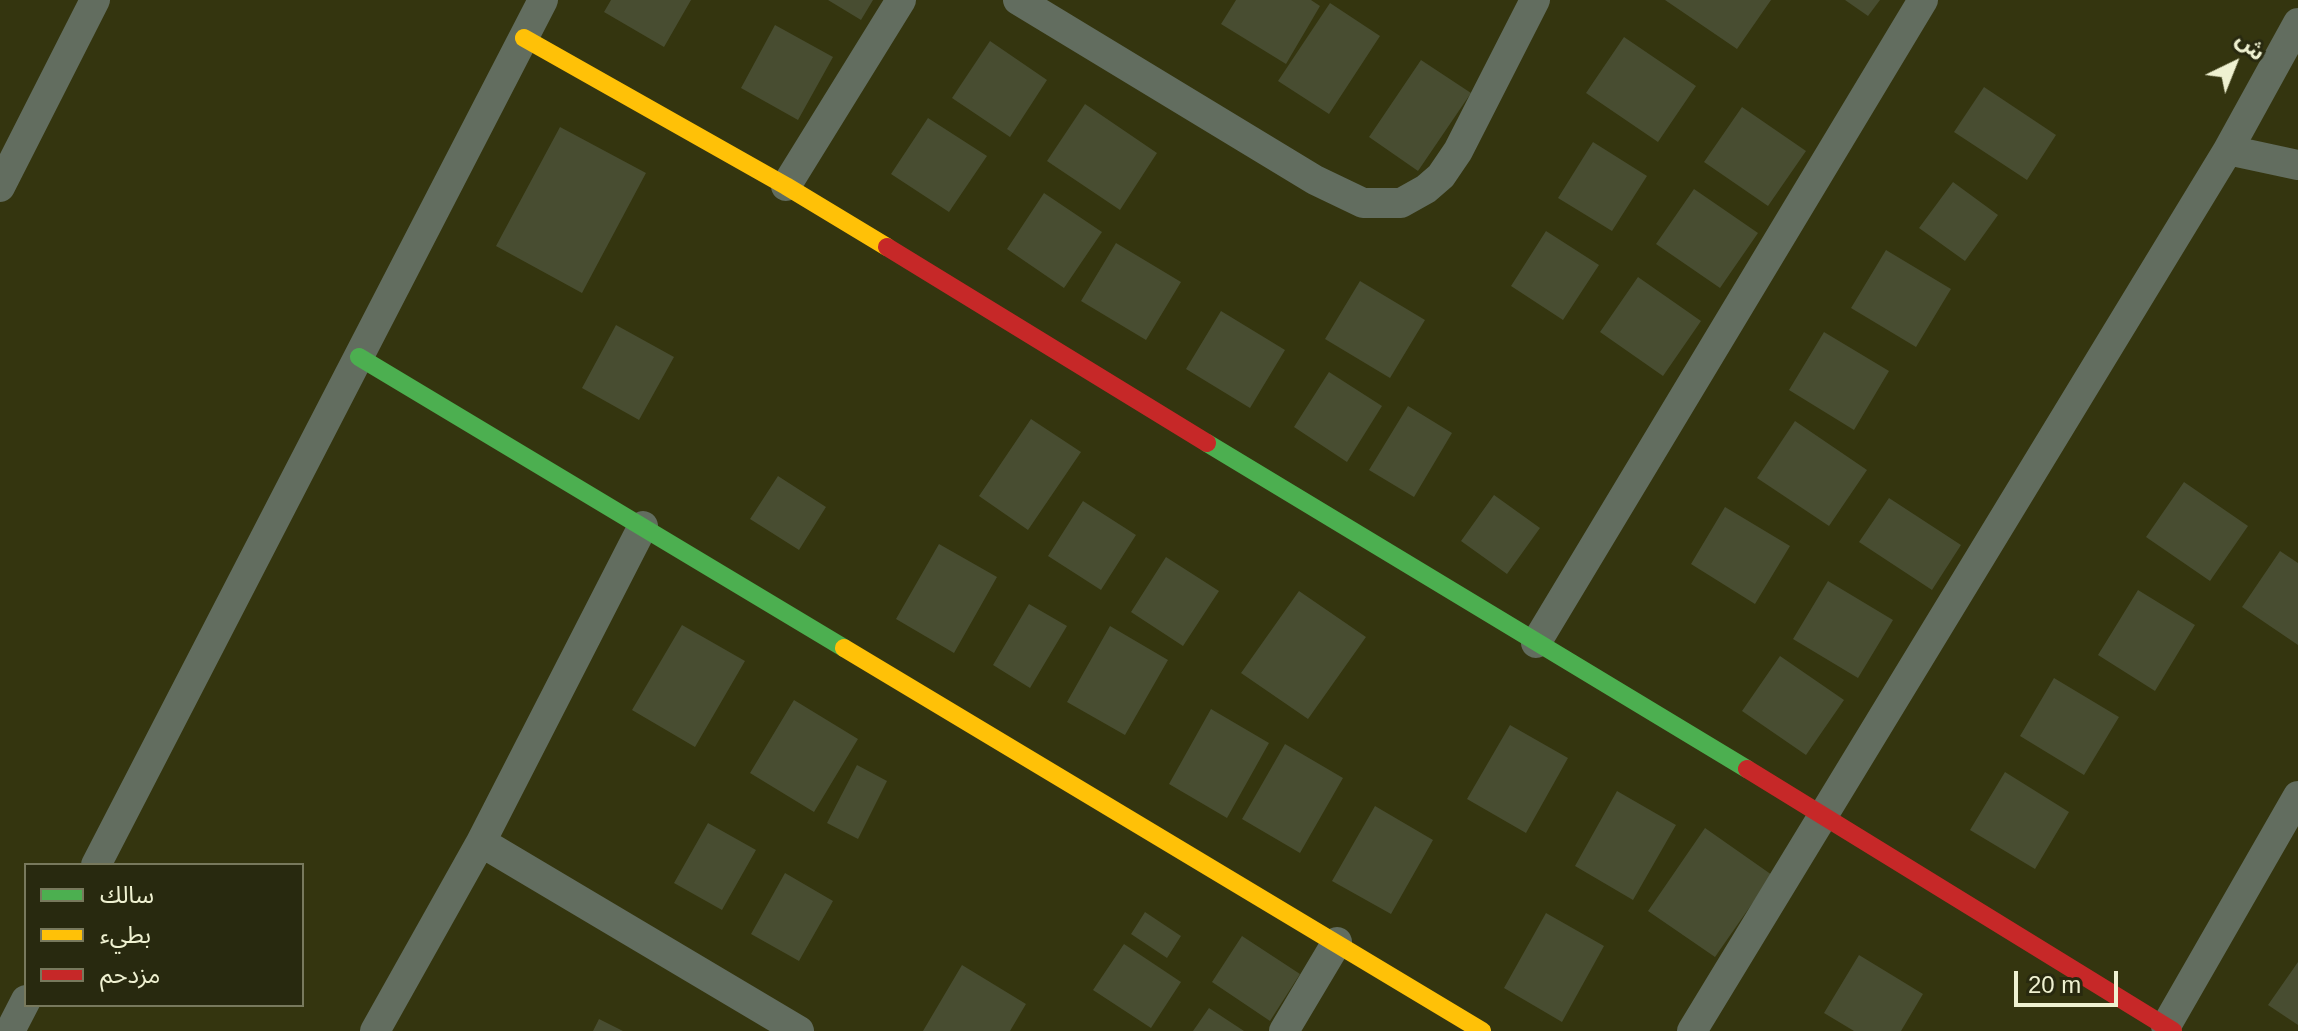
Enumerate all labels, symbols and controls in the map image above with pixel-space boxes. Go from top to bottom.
north arrow [2194,24,2274,104]
text: ش [2231,27,2270,65]
legend [24,863,304,1007]
text: سالك [100,881,154,908]
text: بطيء [100,921,151,948]
scale bar [2018,955,2122,1005]
text: مزدحم [100,961,160,988]
text: 20 m [2028,971,2081,998]

